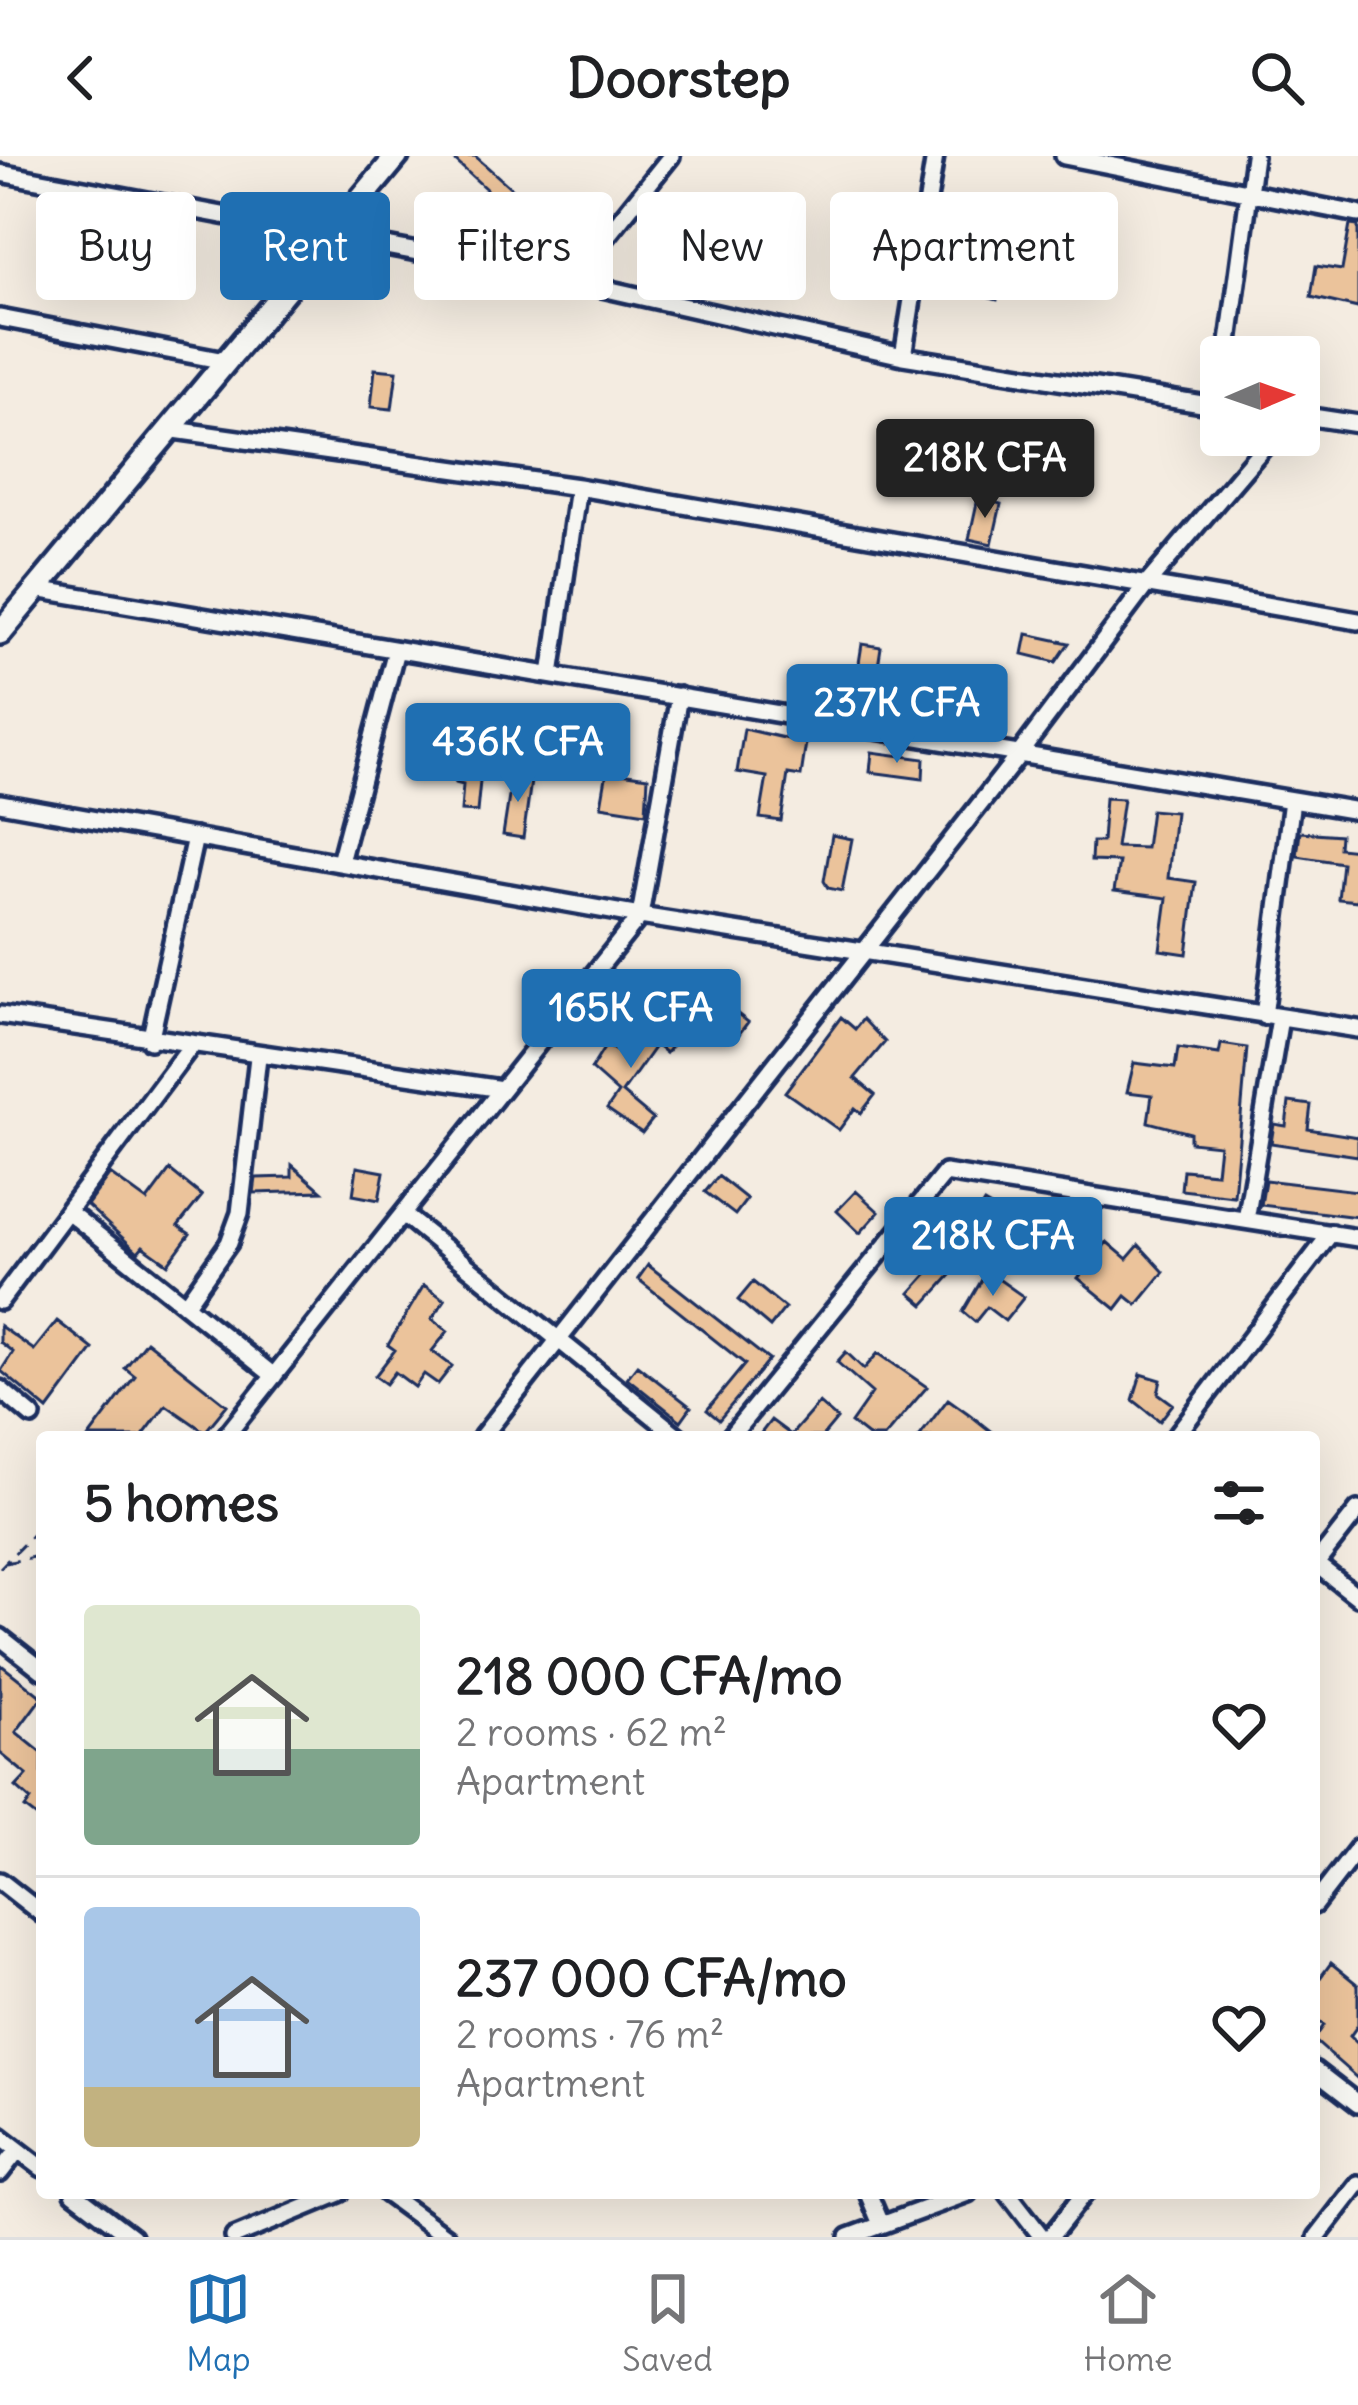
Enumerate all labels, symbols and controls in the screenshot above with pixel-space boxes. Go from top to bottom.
text: Doorstep [567,44,791,112]
icon: back [48,45,114,111]
icon: search [1244,45,1310,111]
chip: Buy [36,192,196,300]
chip: Rent [220,192,390,300]
chip: Filters [414,192,613,300]
chip: New [637,192,806,300]
chip: Apartment [830,192,1118,300]
north arrow [1200,336,1320,456]
map controls [1200,336,1320,456]
pin: 218K CFA [861,419,1109,521]
text: 218K CFA [903,433,1067,482]
pin: 237K CFA [773,664,1021,766]
text: 237K CFA [814,678,980,727]
pin: 436K CFA [394,703,642,805]
text: 436K CFA [432,717,604,766]
pin: 165K CFA [507,969,755,1071]
text: 165K CFA [549,983,713,1032]
pin: 218K CFA [869,1197,1117,1299]
text: 218K CFA [911,1211,1075,1260]
icon: filters [1206,1470,1272,1536]
text: 5 homes [84,1471,279,1535]
text: 218 000 CFA/mo [456,1644,842,1708]
icon: home [180,1653,324,1797]
icon: heart [1206,1692,1272,1758]
text: 2 rooms · 62 m² [456,1708,727,1757]
text: Apartment [456,1757,645,1806]
text: 237 000 CFA/mo [456,1946,847,2010]
icon: home [180,1955,324,2099]
icon: heart [1206,1994,1272,2060]
text: 2 rooms · 76 m² [456,2010,724,2059]
text: Apartment [456,2059,645,2108]
tab: Map [185,2266,251,2380]
tab: Saved [622,2266,713,2380]
tab: Home [1084,2266,1173,2380]

